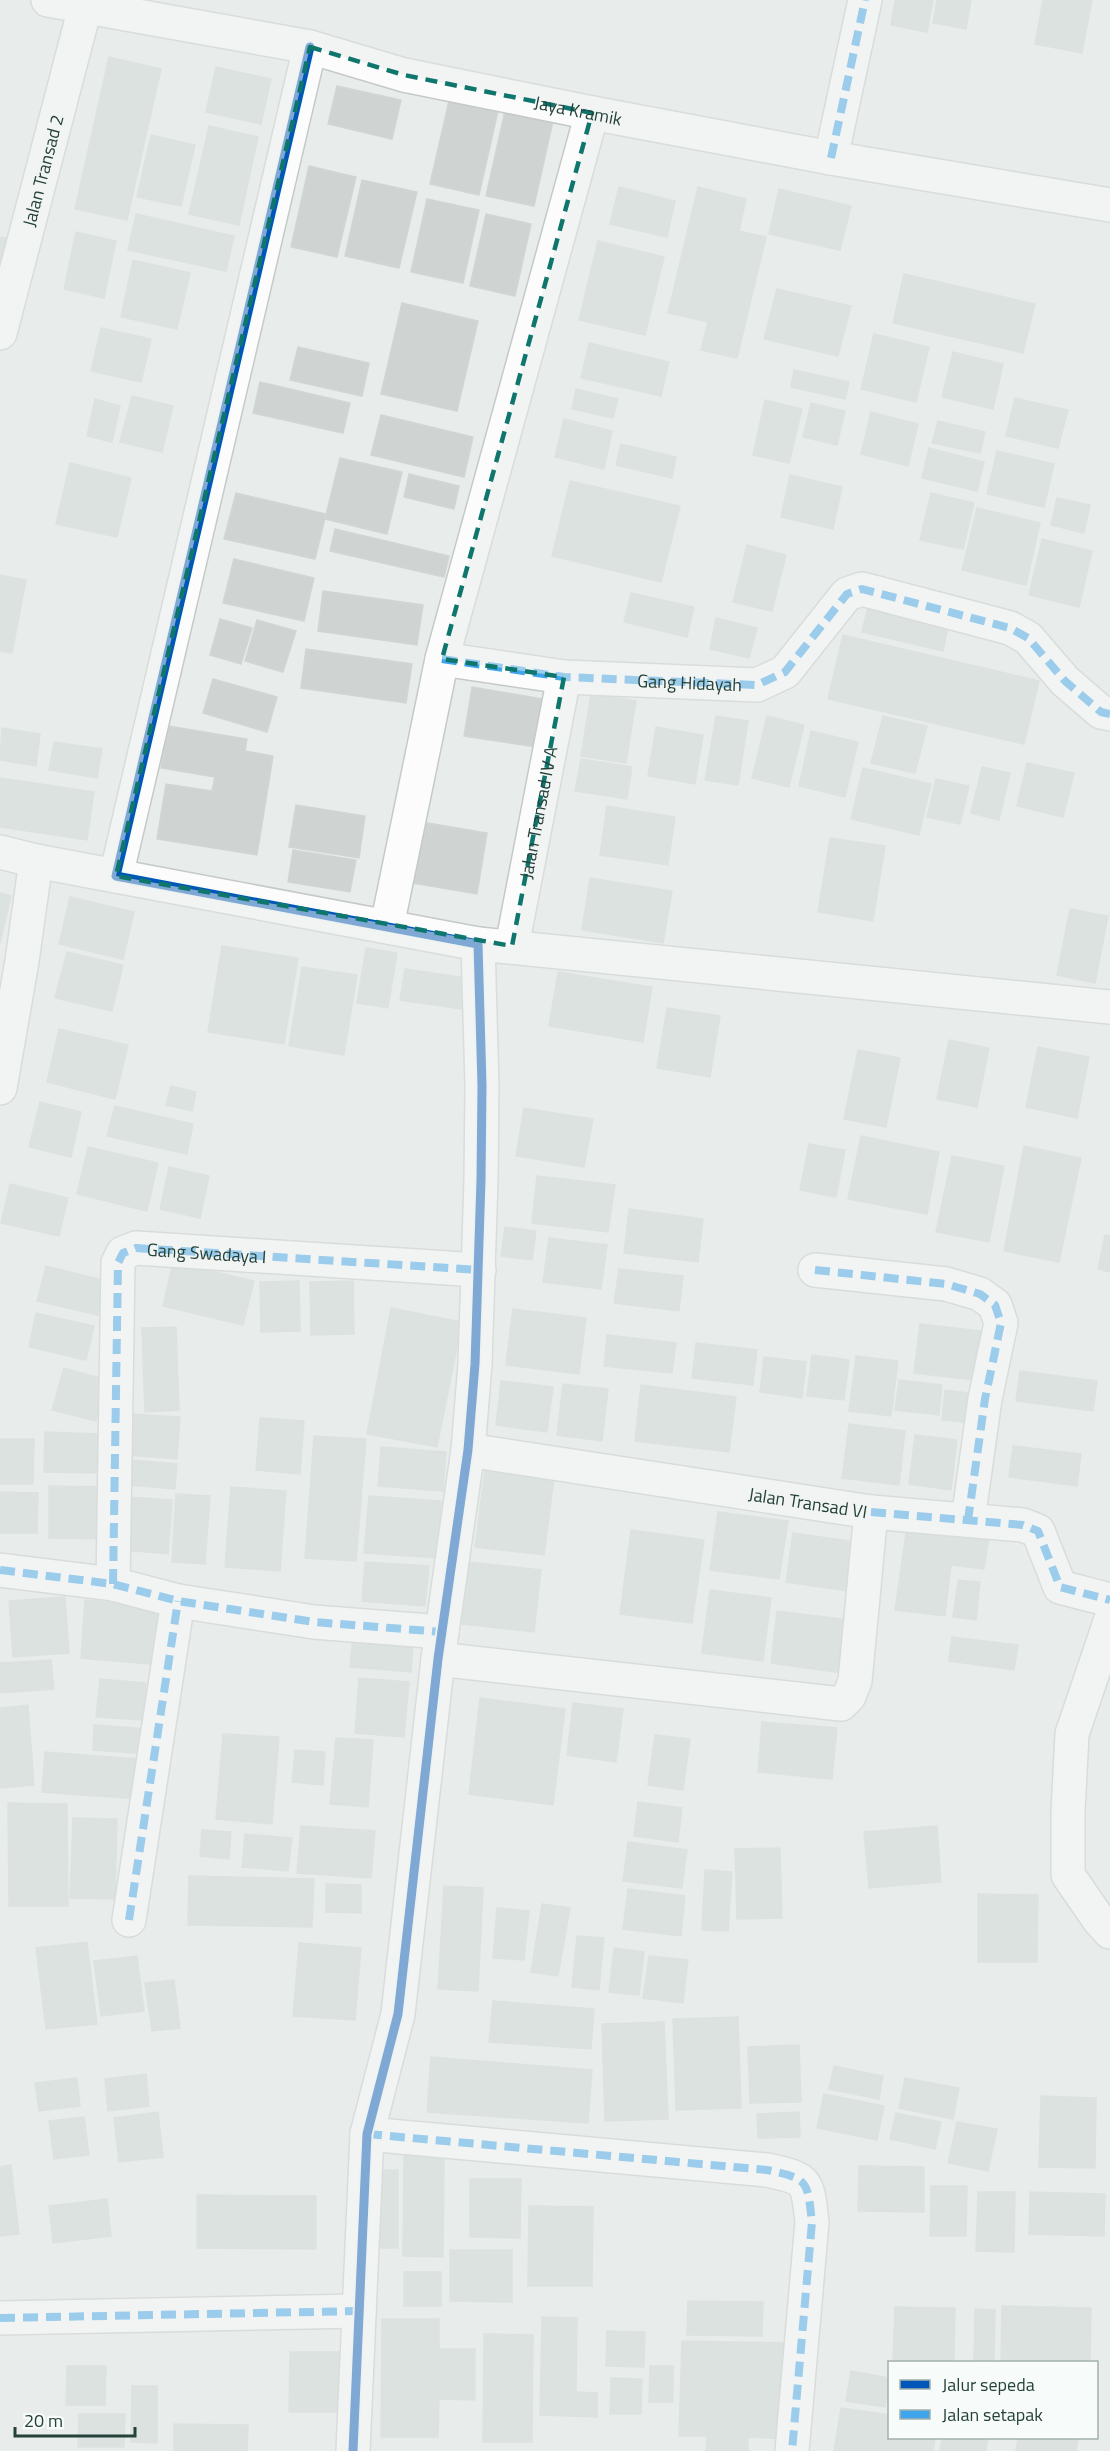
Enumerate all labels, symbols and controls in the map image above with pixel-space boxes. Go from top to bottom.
street label: Jaya Kramik [532,88,625,132]
street label: Jalan Transad 2 [15,111,70,229]
street label: Gang Hidayah [637,667,743,698]
street label: Jalan Transad IV A [512,744,564,881]
street label: Gang Swadaya I [146,1235,267,1270]
street label: Jalan Transad VI [747,1480,869,1525]
legend [888,2361,1098,2439]
text: Jalur sepeda [942,2371,1035,2398]
scale bar [15,2400,135,2438]
text: Jalan setapak [942,2401,1043,2428]
text: 20 m [24,2407,63,2434]

